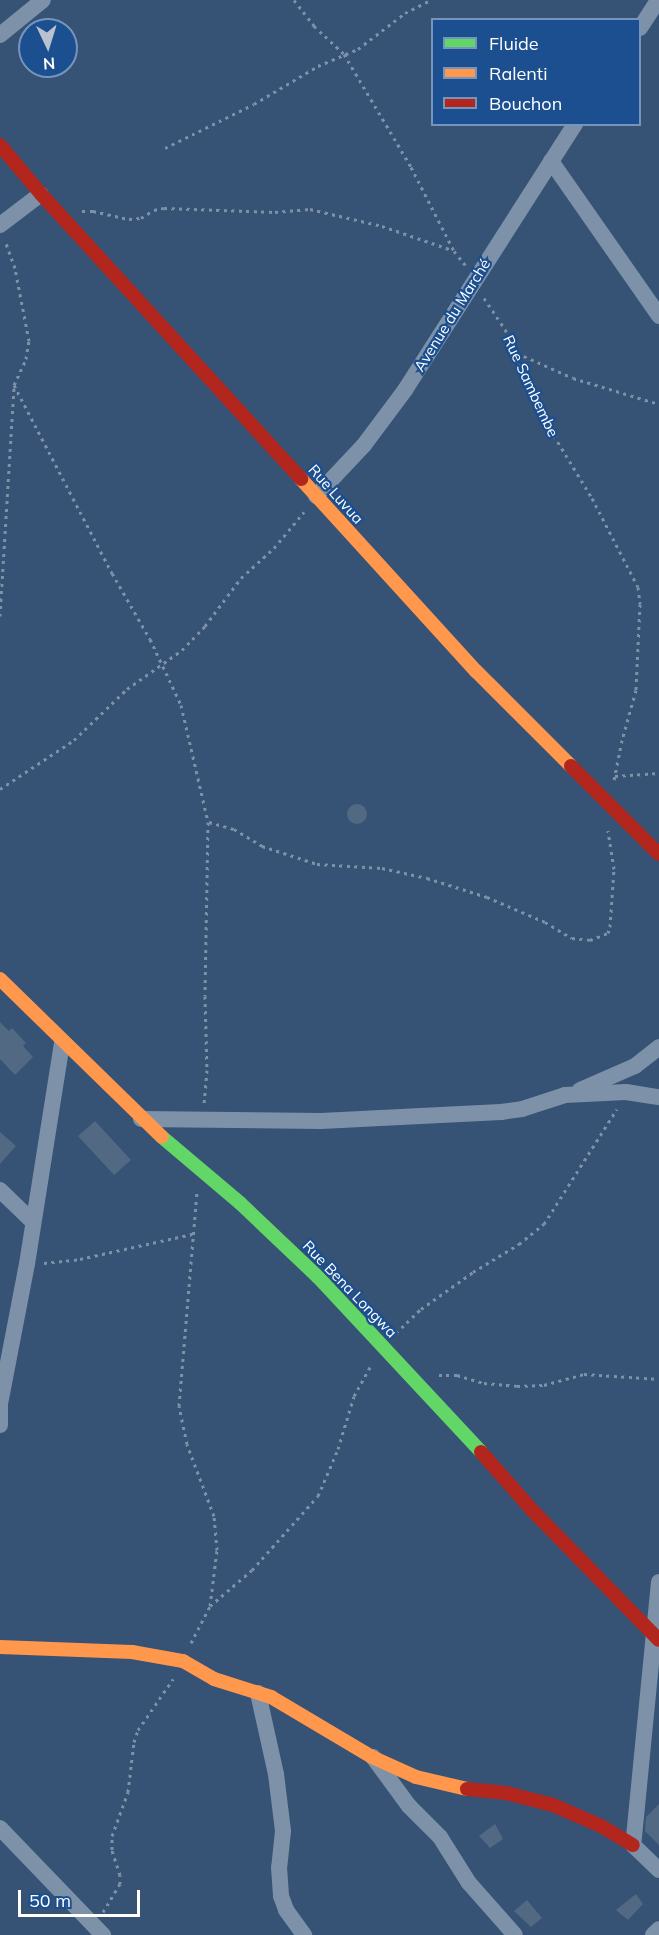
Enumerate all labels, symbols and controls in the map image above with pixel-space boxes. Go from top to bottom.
north arrow [18,18,78,78]
legend [431,18,641,126]
text: Fluide [489,32,539,55]
text: N [42,54,56,74]
text: Ralenti [489,62,547,85]
text: Bouchon [489,92,562,115]
street label: Avenue du Marché [410,255,494,375]
street label: Rue Sambembe [500,332,562,440]
street label: Rue Luvua [305,461,367,527]
street label: Rue Bena Longwa [299,1237,401,1341]
scale bar [21,1878,142,1916]
text: 50 m [29,1889,71,1912]

